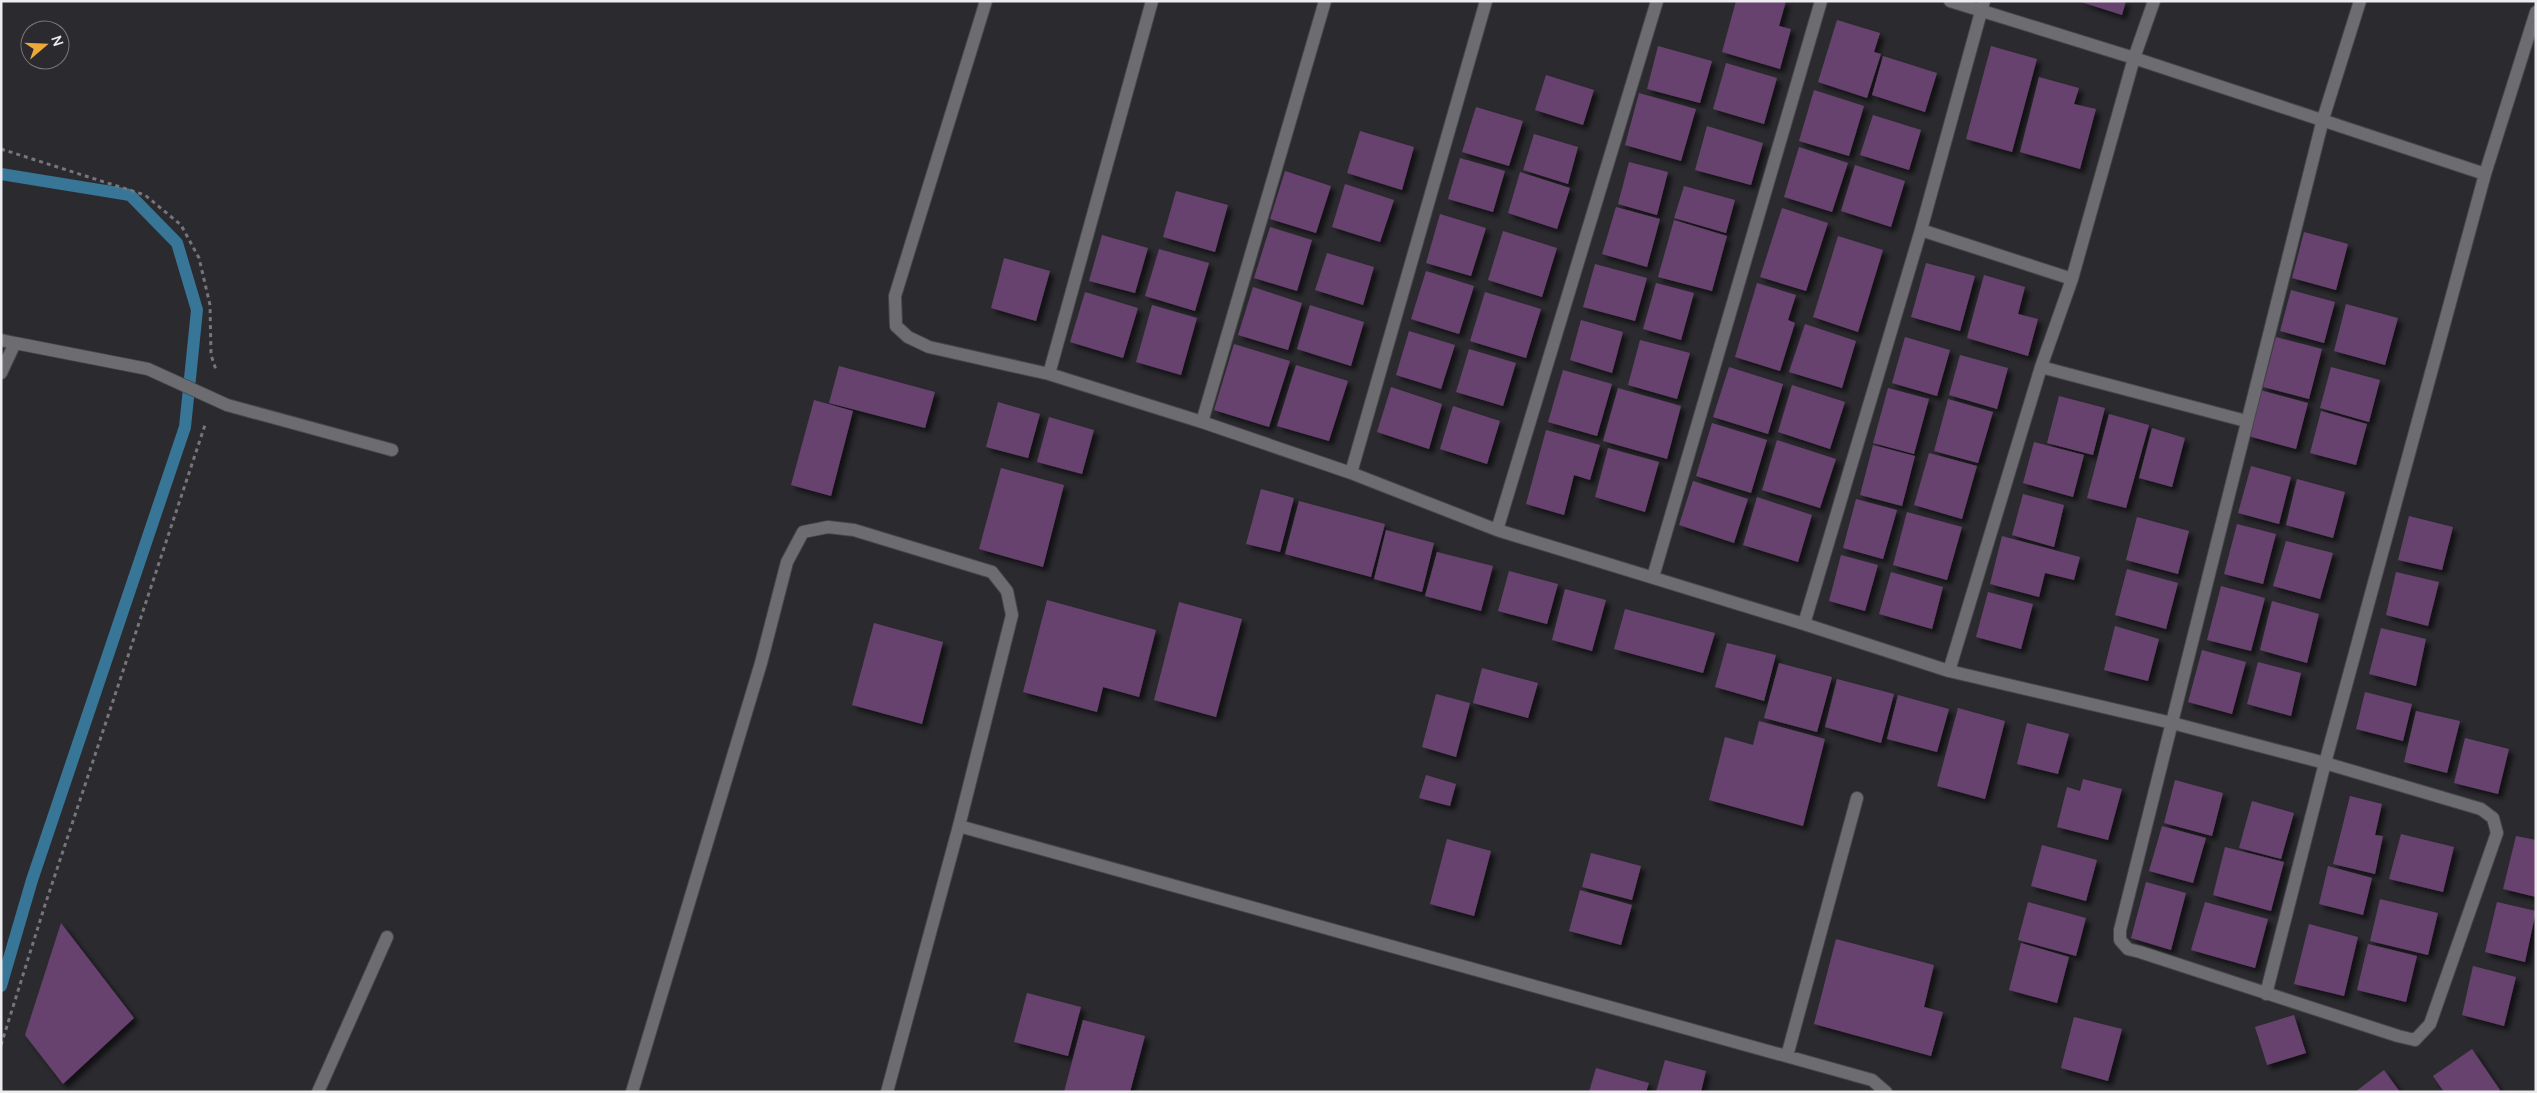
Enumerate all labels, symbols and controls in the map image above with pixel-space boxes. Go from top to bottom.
north arrow [20,20,70,70]
text: N [47,33,68,48]

